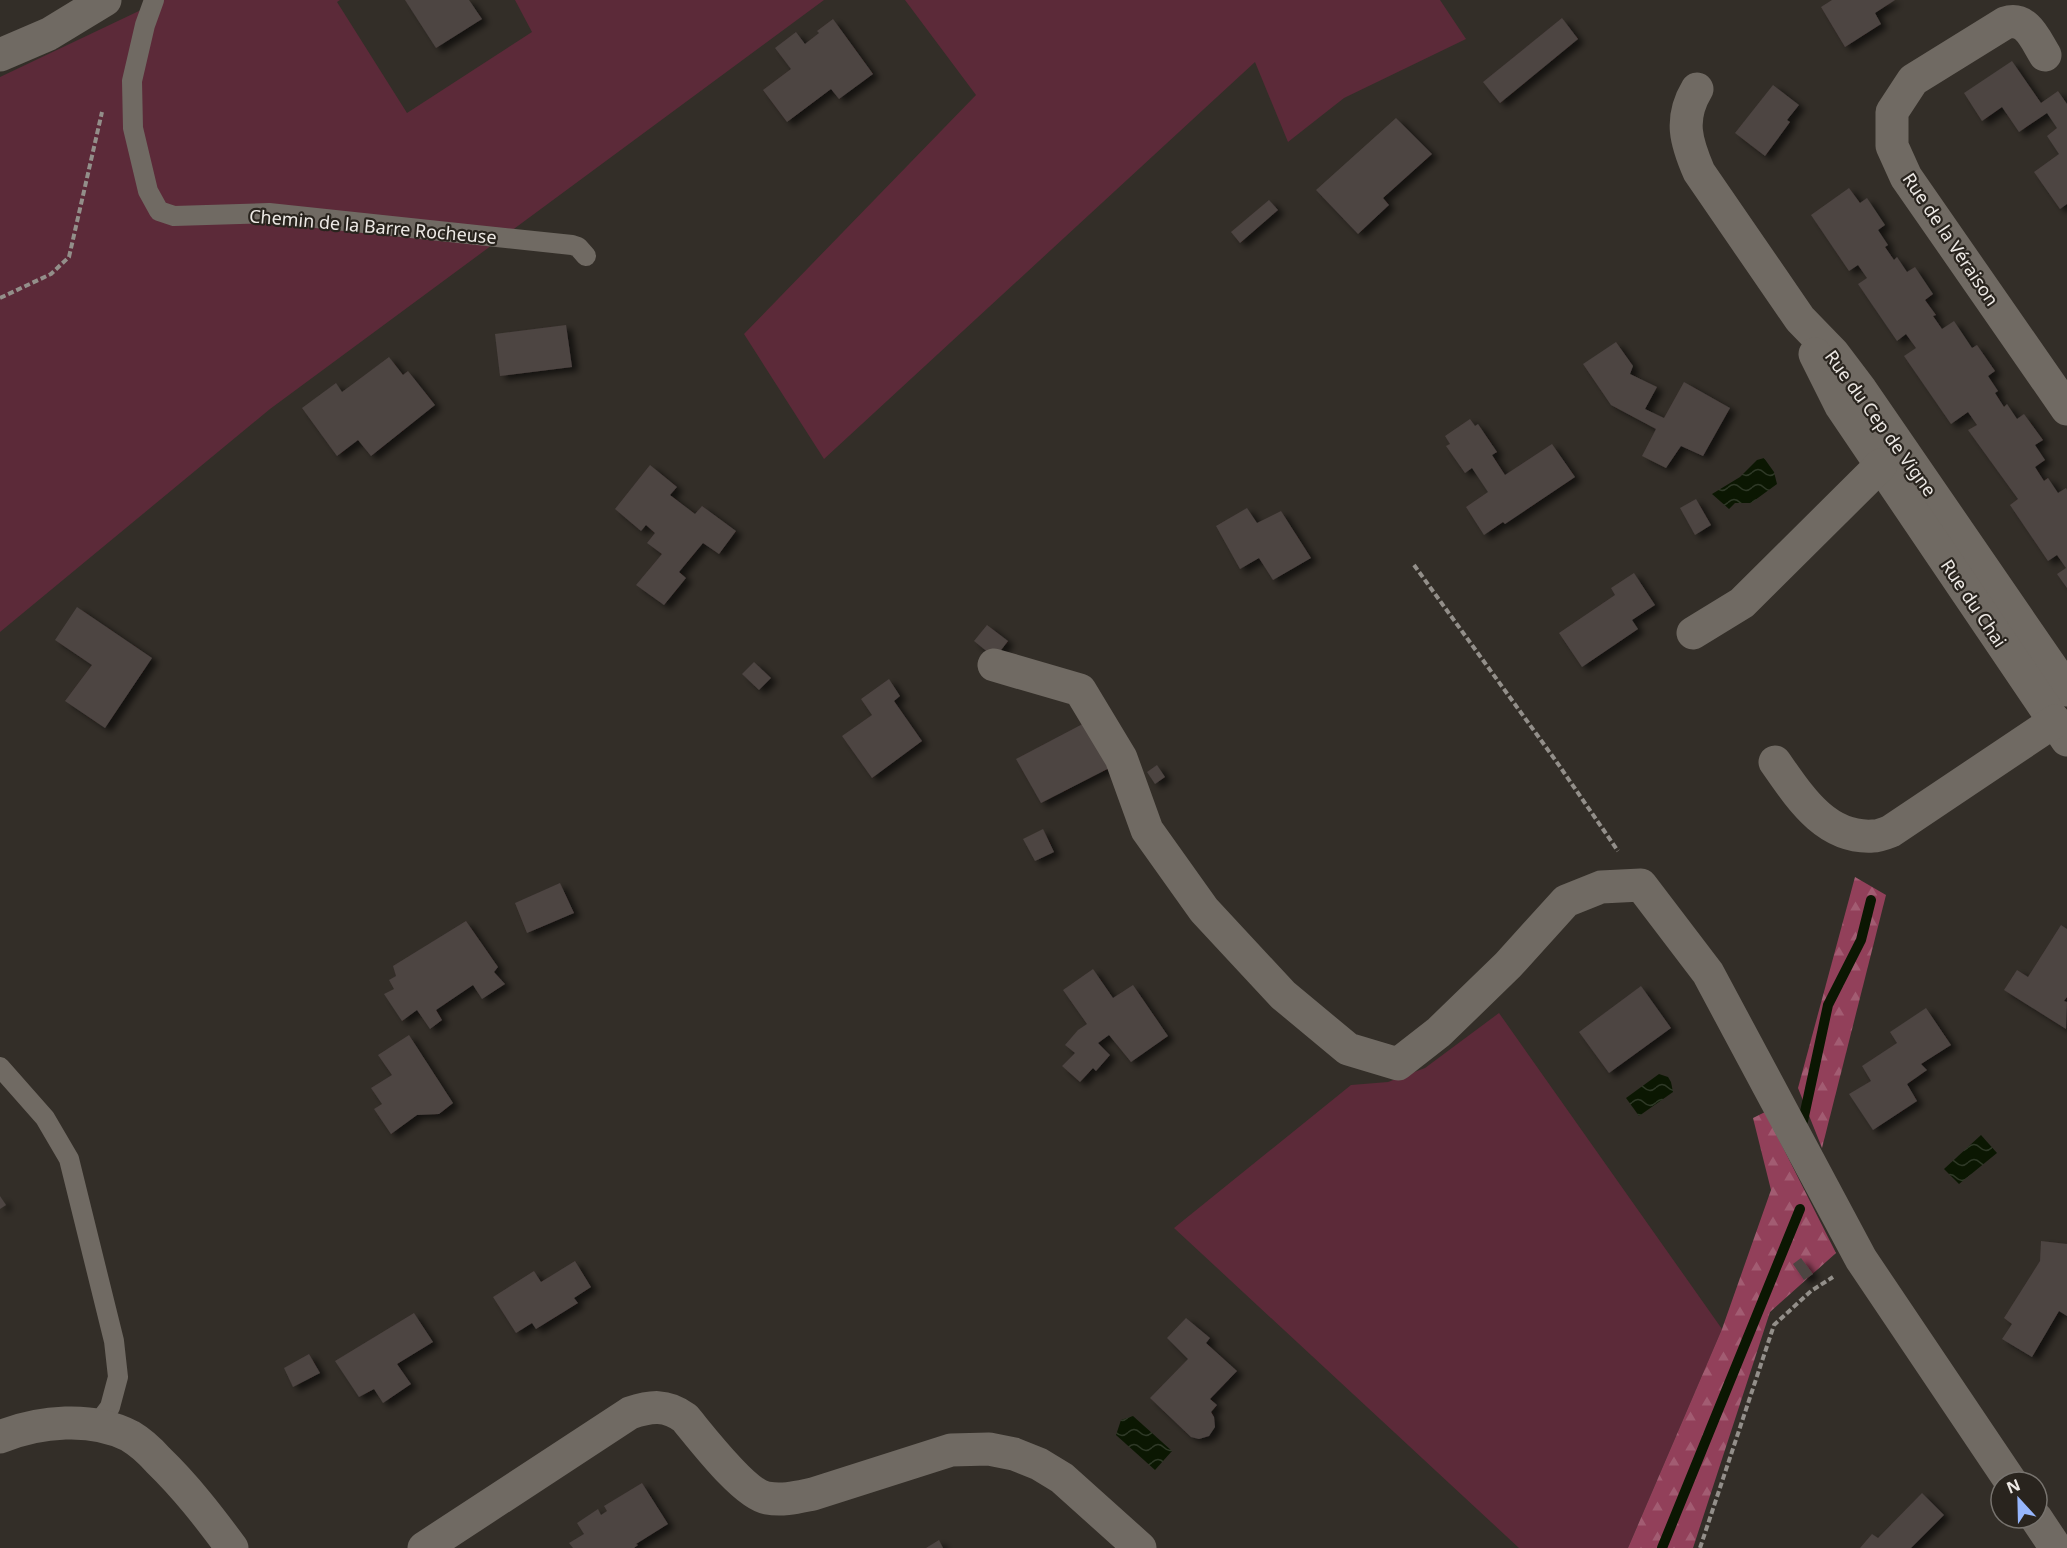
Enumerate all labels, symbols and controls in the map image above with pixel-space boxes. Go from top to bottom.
street label: Rue de la Véraison [1898,168,2004,310]
street label: Chemin de la Barre Rocheuse [248,203,498,249]
street label: Rue du Cep de Vigne [1820,345,1942,501]
street label: Rue du Chai [1936,554,2012,652]
north arrow [1989,1470,2049,1530]
text: N [2003,1473,2024,1499]

